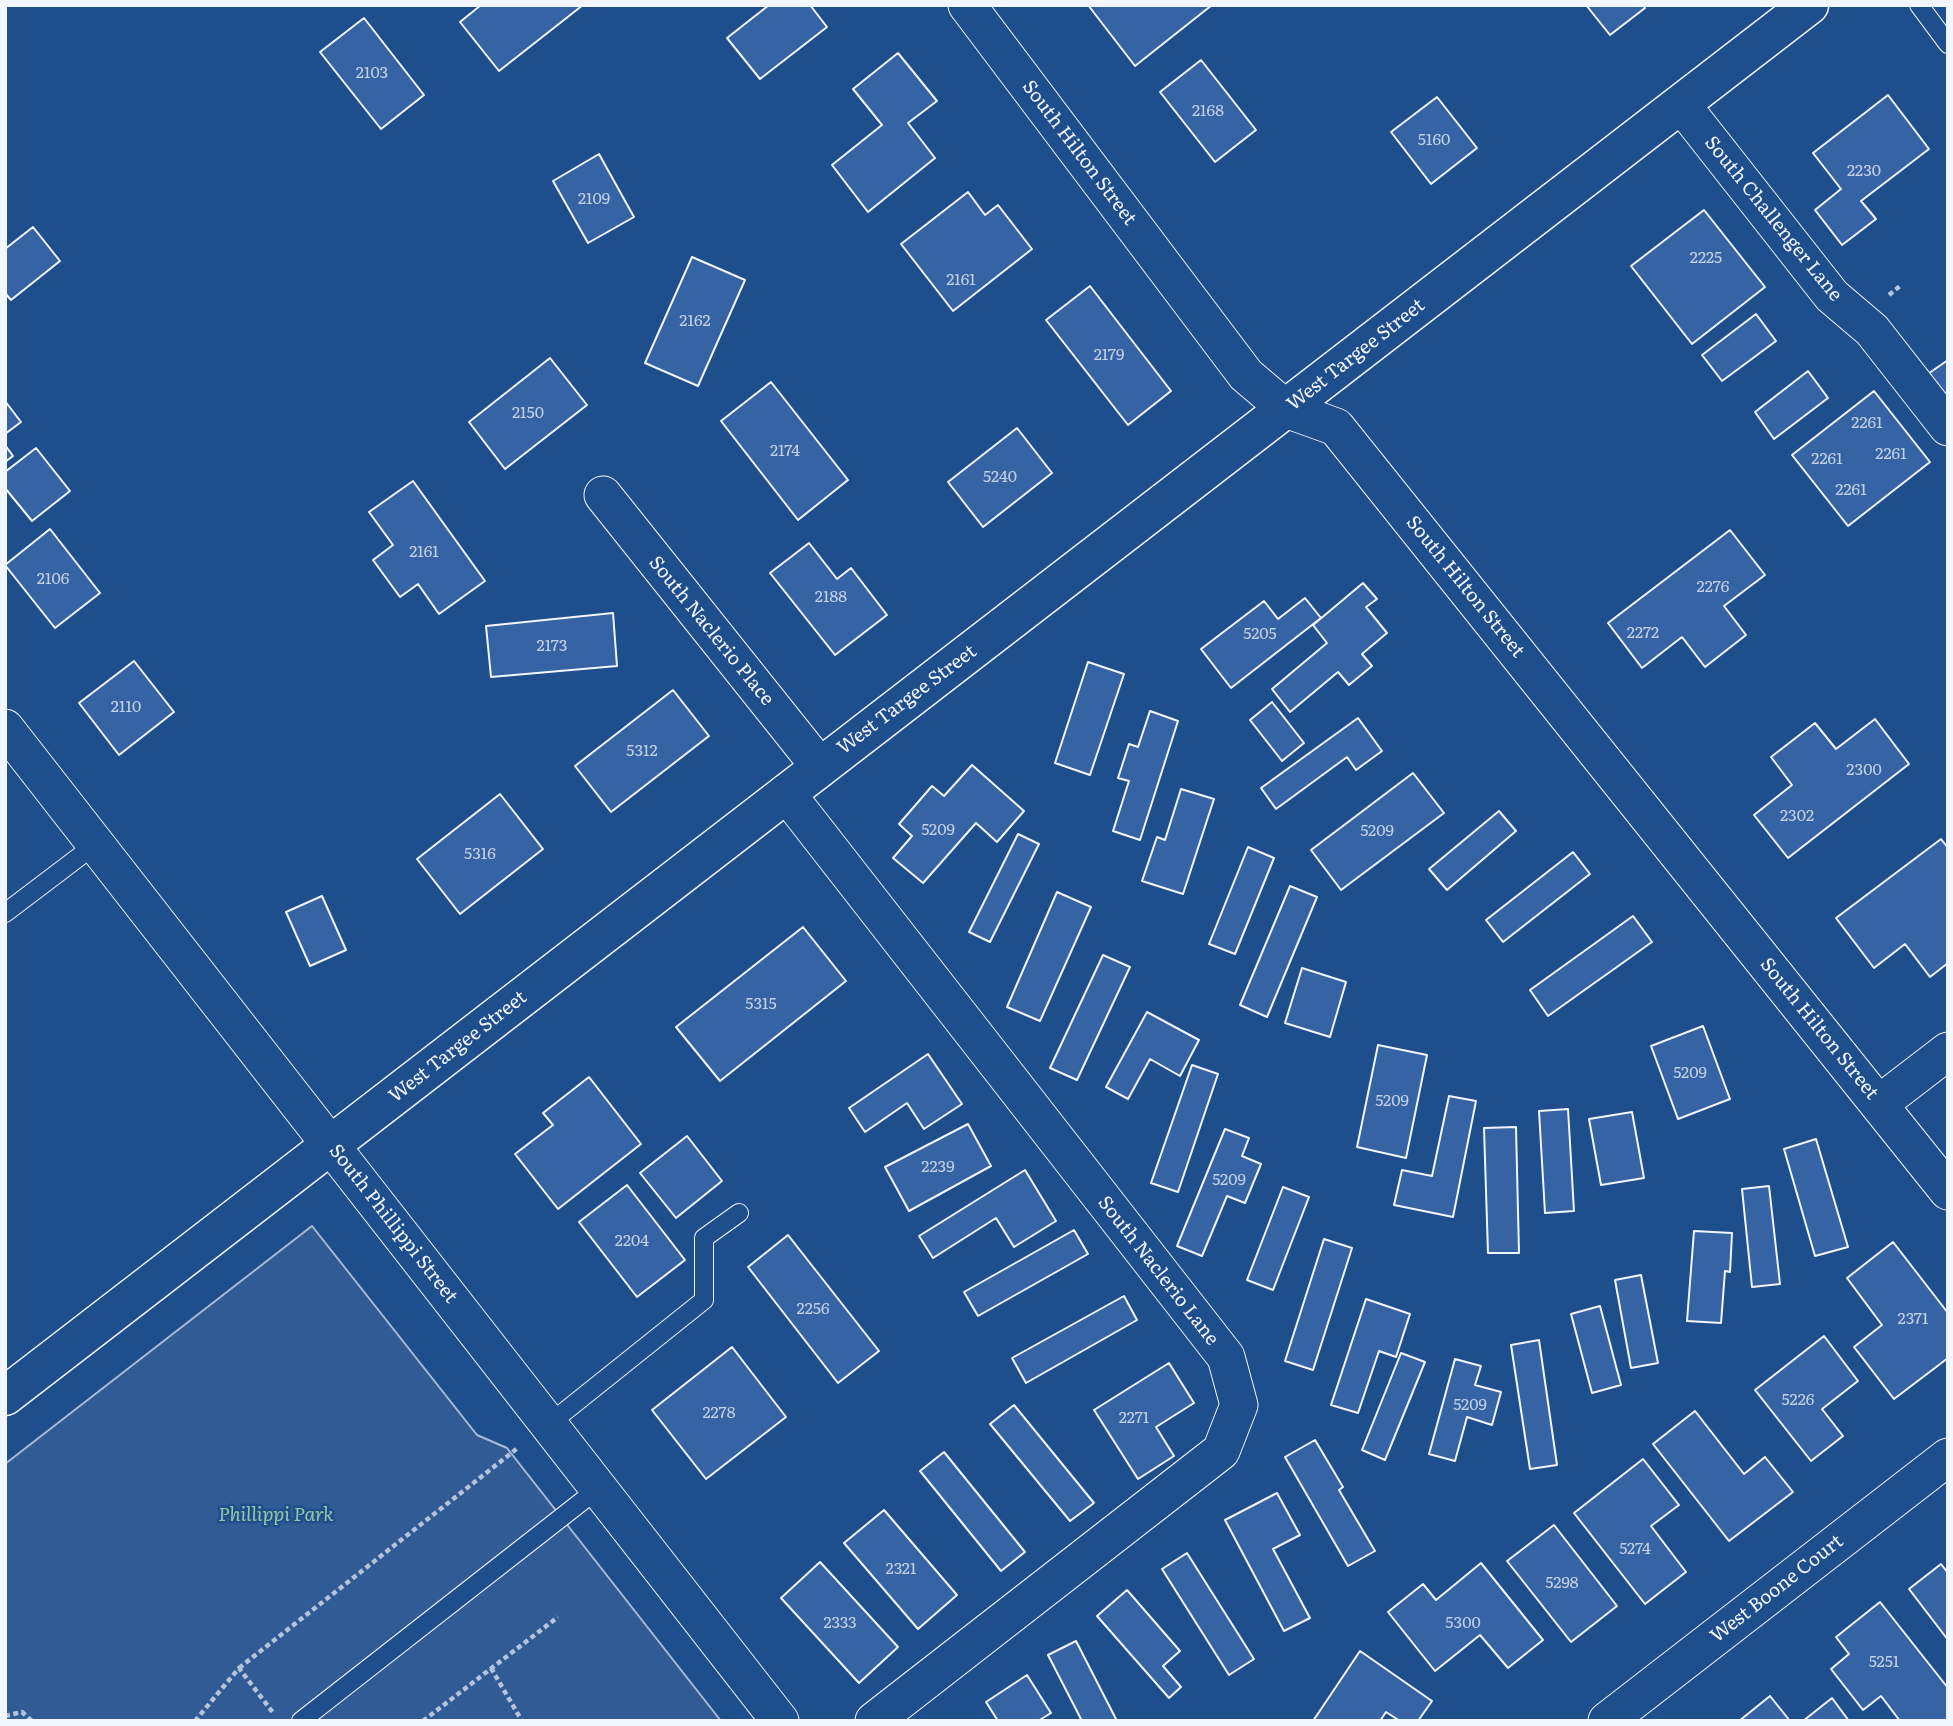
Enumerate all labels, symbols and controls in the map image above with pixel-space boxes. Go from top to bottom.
house number: 2103 [356,63,388,83]
street label: South Hilton Street [1017,76,1141,230]
house number: 2168 [1192,101,1224,121]
house number: 5160 [1418,130,1450,150]
street label: South Challenger Lane [1699,132,1847,306]
house number: 2230 [1847,161,1881,181]
house number: 2109 [578,189,610,209]
house number: 2225 [1690,248,1722,268]
house number: 2161 [946,270,976,290]
street label: West Targee Street [1283,294,1429,416]
house number: 2162 [679,311,711,331]
house number: 2179 [1094,345,1124,365]
house number: 2150 [512,403,544,423]
house number: 2261 [1851,413,1883,433]
house number: 2174 [770,441,800,461]
house number: 2261 [1875,444,1907,464]
house number: 2261 [1811,449,1843,469]
house number: 5240 [983,467,1017,487]
house number: 2261 [1835,480,1867,500]
street label: South Hilton Street [1401,512,1529,662]
house number: 2161 [409,542,439,562]
street label: South Naclerio Place [644,552,778,710]
house number: 2106 [37,569,69,589]
house number: 2276 [1697,577,1729,597]
house number: 2188 [815,587,847,607]
house number: 2272 [1627,623,1659,643]
house number: 5205 [1243,624,1277,644]
house number: 2173 [537,636,567,656]
street label: West Targee Street [833,640,981,760]
house number: 2110 [111,697,141,717]
house number: 5312 [626,741,658,761]
house number: 2300 [1846,760,1882,780]
house number: 2302 [1780,806,1814,826]
house number: 5209 [921,820,955,840]
house number: 5209 [1360,821,1394,841]
house number: 5316 [464,844,496,864]
street label: South Hilton Street [1755,954,1883,1104]
street label: West Targee Street [385,986,531,1108]
house number: 5315 [745,994,777,1014]
house number: 5209 [1673,1063,1707,1083]
house number: 5209 [1375,1091,1409,1111]
street label: South Phillippi Street [324,1140,462,1308]
house number: 2239 [921,1157,955,1177]
house number: 5209 [1212,1170,1246,1190]
street label: South Naclerio Lane [1093,1192,1223,1350]
house number: 2204 [615,1231,649,1251]
house number: 2256 [797,1299,829,1319]
house number: 2371 [1898,1309,1928,1329]
house number: 5226 [1782,1390,1814,1410]
house number: 5209 [1453,1395,1487,1415]
house number: 2278 [703,1403,735,1423]
house number: 2271 [1119,1408,1149,1428]
park label: Phillippi Park [218,1504,334,1526]
street label: West Boone Court [1706,1530,1848,1648]
house number: 5274 [1619,1539,1651,1559]
house number: 2321 [886,1559,916,1579]
house number: 5298 [1545,1573,1579,1593]
house number: 2333 [823,1613,857,1633]
house number: 5300 [1445,1613,1481,1633]
house number: 5251 [1869,1652,1899,1672]

